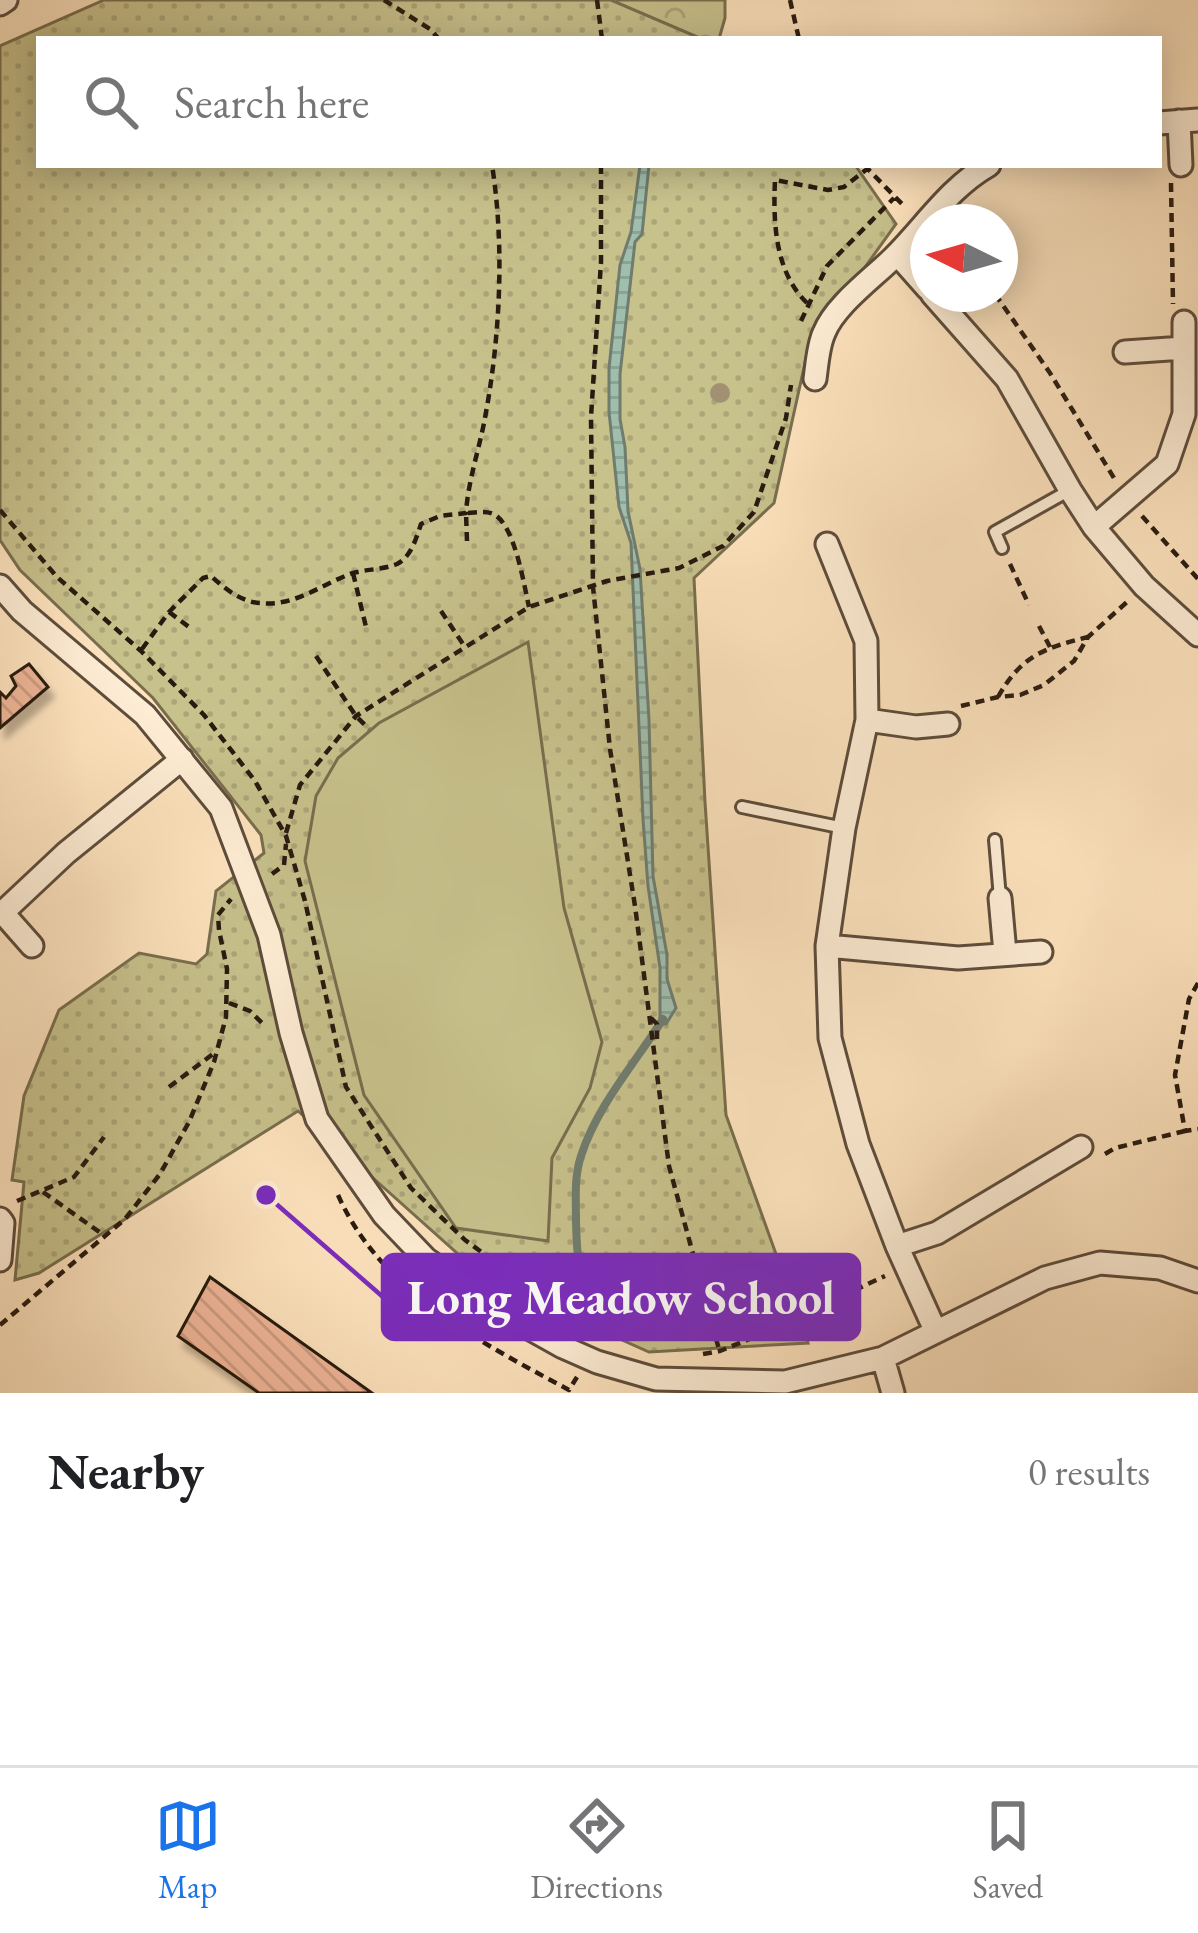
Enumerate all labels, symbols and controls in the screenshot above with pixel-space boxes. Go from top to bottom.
search box [36,36,1162,168]
icon: search [78,69,144,135]
text: Search here [174,73,369,131]
north arrow [910,204,1018,312]
callout: Long Meadow School [383,1255,859,1339]
text: Long Meadow School [407,1266,835,1328]
text: Nearby [48,1438,204,1504]
text: 0 results [1028,1446,1150,1497]
tab: Map [155,1793,221,1908]
tab: Directions [530,1793,663,1908]
tab: Saved [973,1793,1043,1908]

